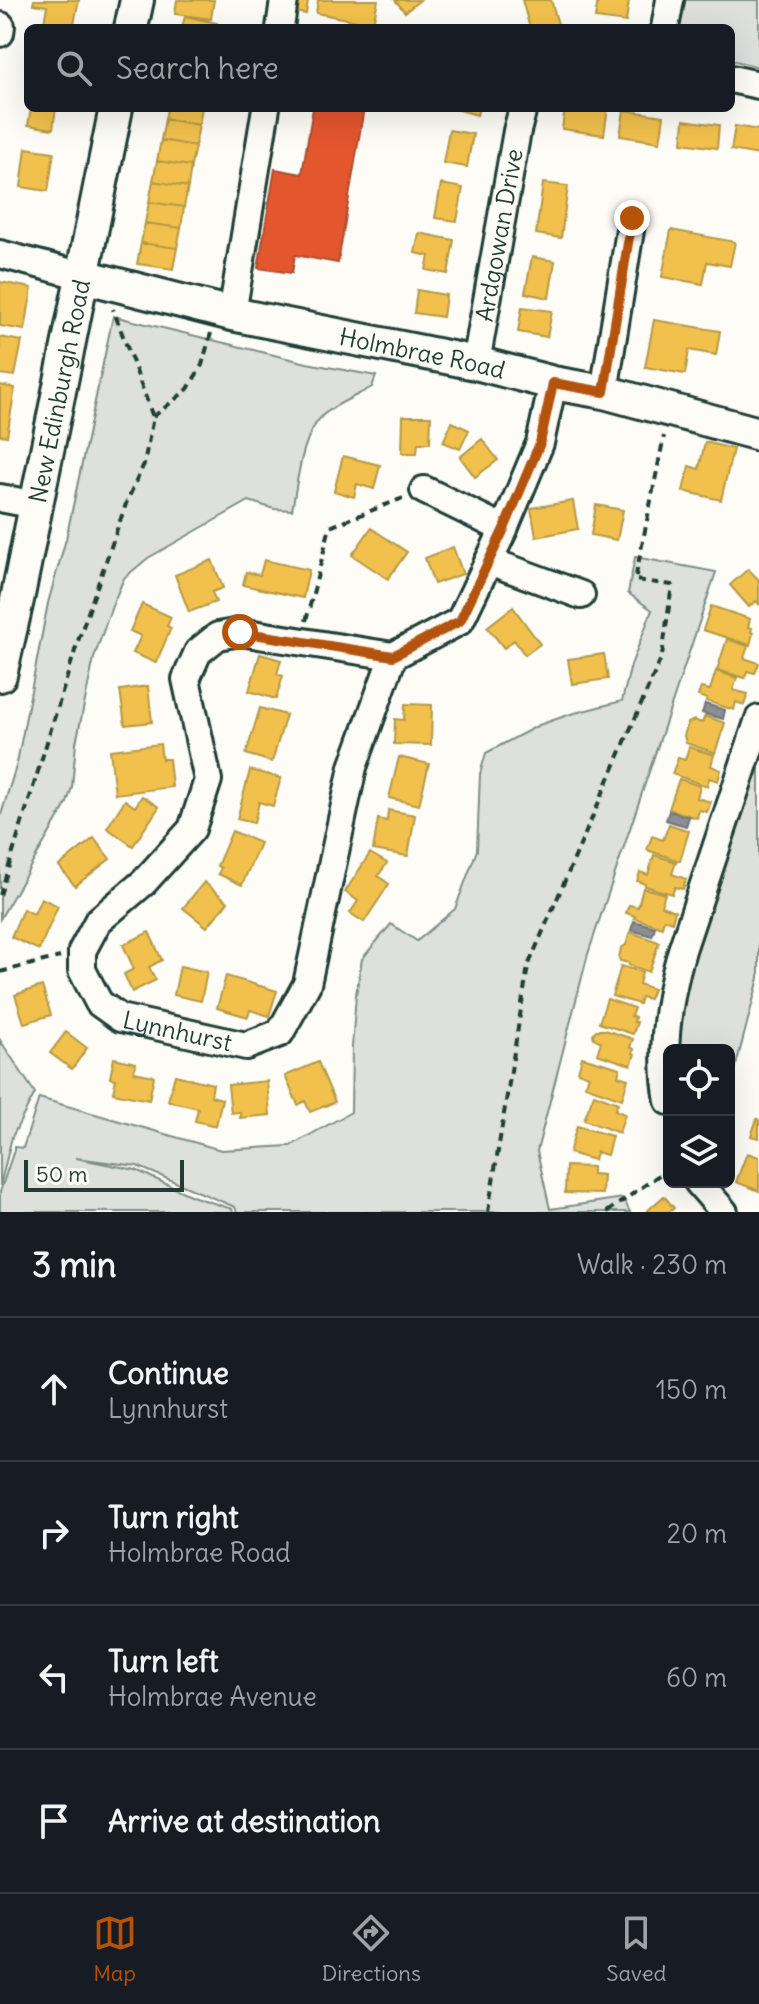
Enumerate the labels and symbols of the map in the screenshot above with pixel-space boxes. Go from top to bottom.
street label: Ardgowan Drive [469,146,529,324]
route end [614,200,650,236]
street label: New Edinburgh Road [22,277,96,505]
street label: Holmbrae Road [337,321,508,385]
route start [222,614,258,650]
street label: Lynnhurst [120,1004,235,1057]
scale bar [24,1156,184,1192]

